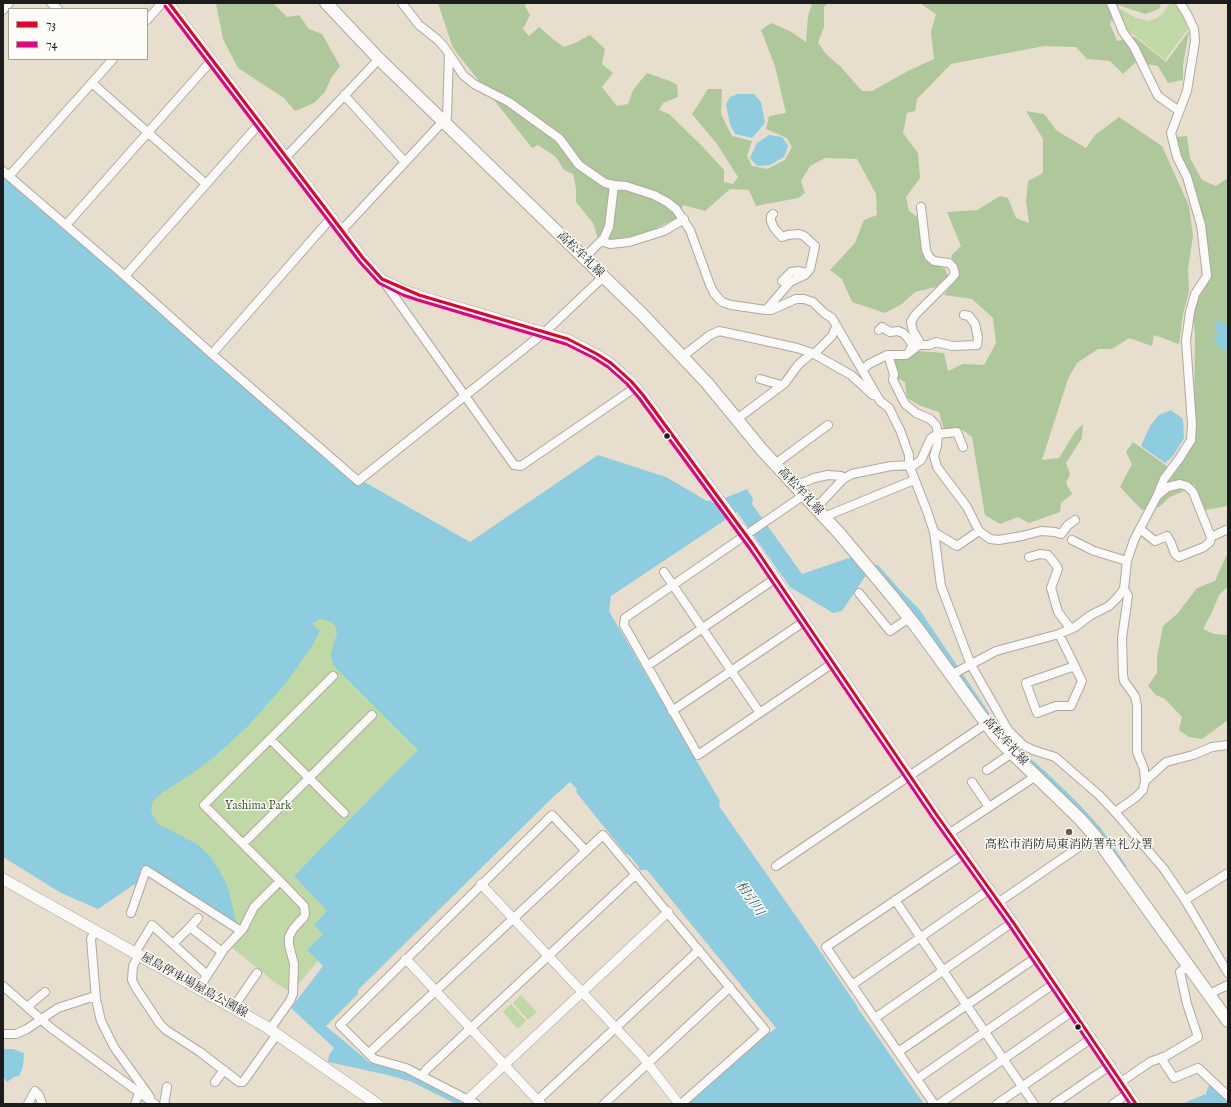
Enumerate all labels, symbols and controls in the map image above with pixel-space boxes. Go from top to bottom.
legend [8,8,148,60]
text: 73 [46,17,56,32]
text: 74 [46,37,57,52]
street label: 高松牟礼線 [553,229,607,281]
unlabelled marker [662,431,672,441]
street label: 高松牟礼線 [774,465,826,519]
street label: 高松牟礼線 [980,715,1030,769]
park label: Yashima Park [225,800,291,814]
marker: 高松市消防局東消防署牟礼分署 [1064,827,1074,837]
place label: 高松市消防局東消防署牟礼分署 [985,839,1153,853]
water label: 相引川 [731,879,767,919]
street label: 屋島停車場屋島公園線 [138,951,250,1021]
unlabelled marker [1073,1022,1083,1032]

